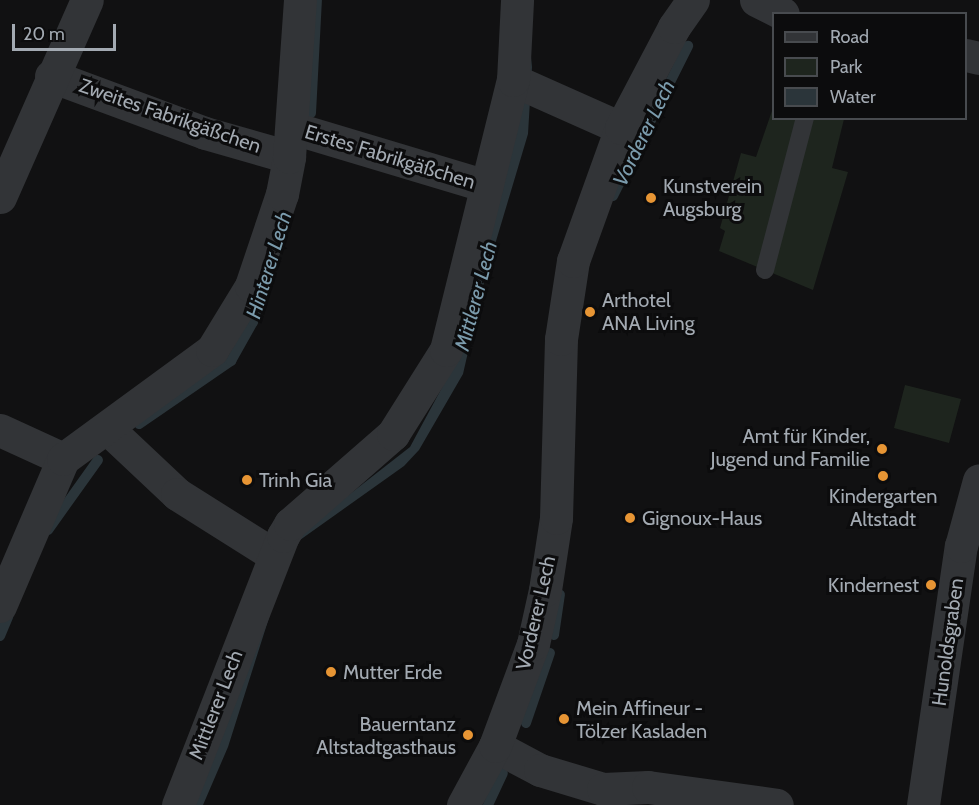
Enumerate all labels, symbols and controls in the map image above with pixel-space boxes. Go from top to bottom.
scale bar [15,12,118,50]
legend [772,12,967,120]
text: 20 m [23,23,65,45]
text: Road [830,26,869,48]
text: Park [830,56,862,78]
street label: Zweites Fabrikgäßchen [76,74,264,158]
water label: Vorderer Lech [608,76,680,190]
text: Water [830,86,876,108]
street label: Erstes Fabrikgäßchen [302,120,478,194]
place label: Kunstverein Augsburg [663,174,762,221]
marker: Kunstverein Augsburg [644,191,658,205]
water label: Hinterer Lech [241,208,297,322]
water label: Mittlerer Lech [449,238,503,354]
place label: Arthotel ANA Living [602,288,695,335]
marker: Arthotel ANA Living [583,305,597,319]
place label: Amt für Kinder, Jugend und Familie [711,425,870,472]
marker: Amt für Kinder, Jugend und Familie [875,442,889,456]
place label: Trinh Gia [259,468,332,492]
marker: Kindergarten Altstadt [876,469,890,483]
marker: Trinh Gia [240,473,254,487]
place label: Kindergarten Altstadt [829,485,937,532]
place label: Gignoux-Haus [642,506,762,530]
marker: Gignoux-Haus [623,511,637,525]
street label: Vorderer Lech [511,554,561,672]
place label: Kindernest [828,573,919,597]
street label: Hunoldsgraben [927,577,969,707]
marker: Kindernest [924,578,938,592]
street label: Mittlerer Lech [184,647,248,763]
place label: Mutter Erde [343,660,442,684]
marker: Mutter Erde [324,665,338,679]
place label: Mein Affineur - Tölzer Kasladen [576,696,707,743]
place label: Bauerntanz Altstadtgasthaus [316,712,456,759]
marker: Mein Affineur - Tölzer Kasladen [557,712,571,726]
marker: Bauerntanz Altstadtgasthaus [461,728,475,742]

